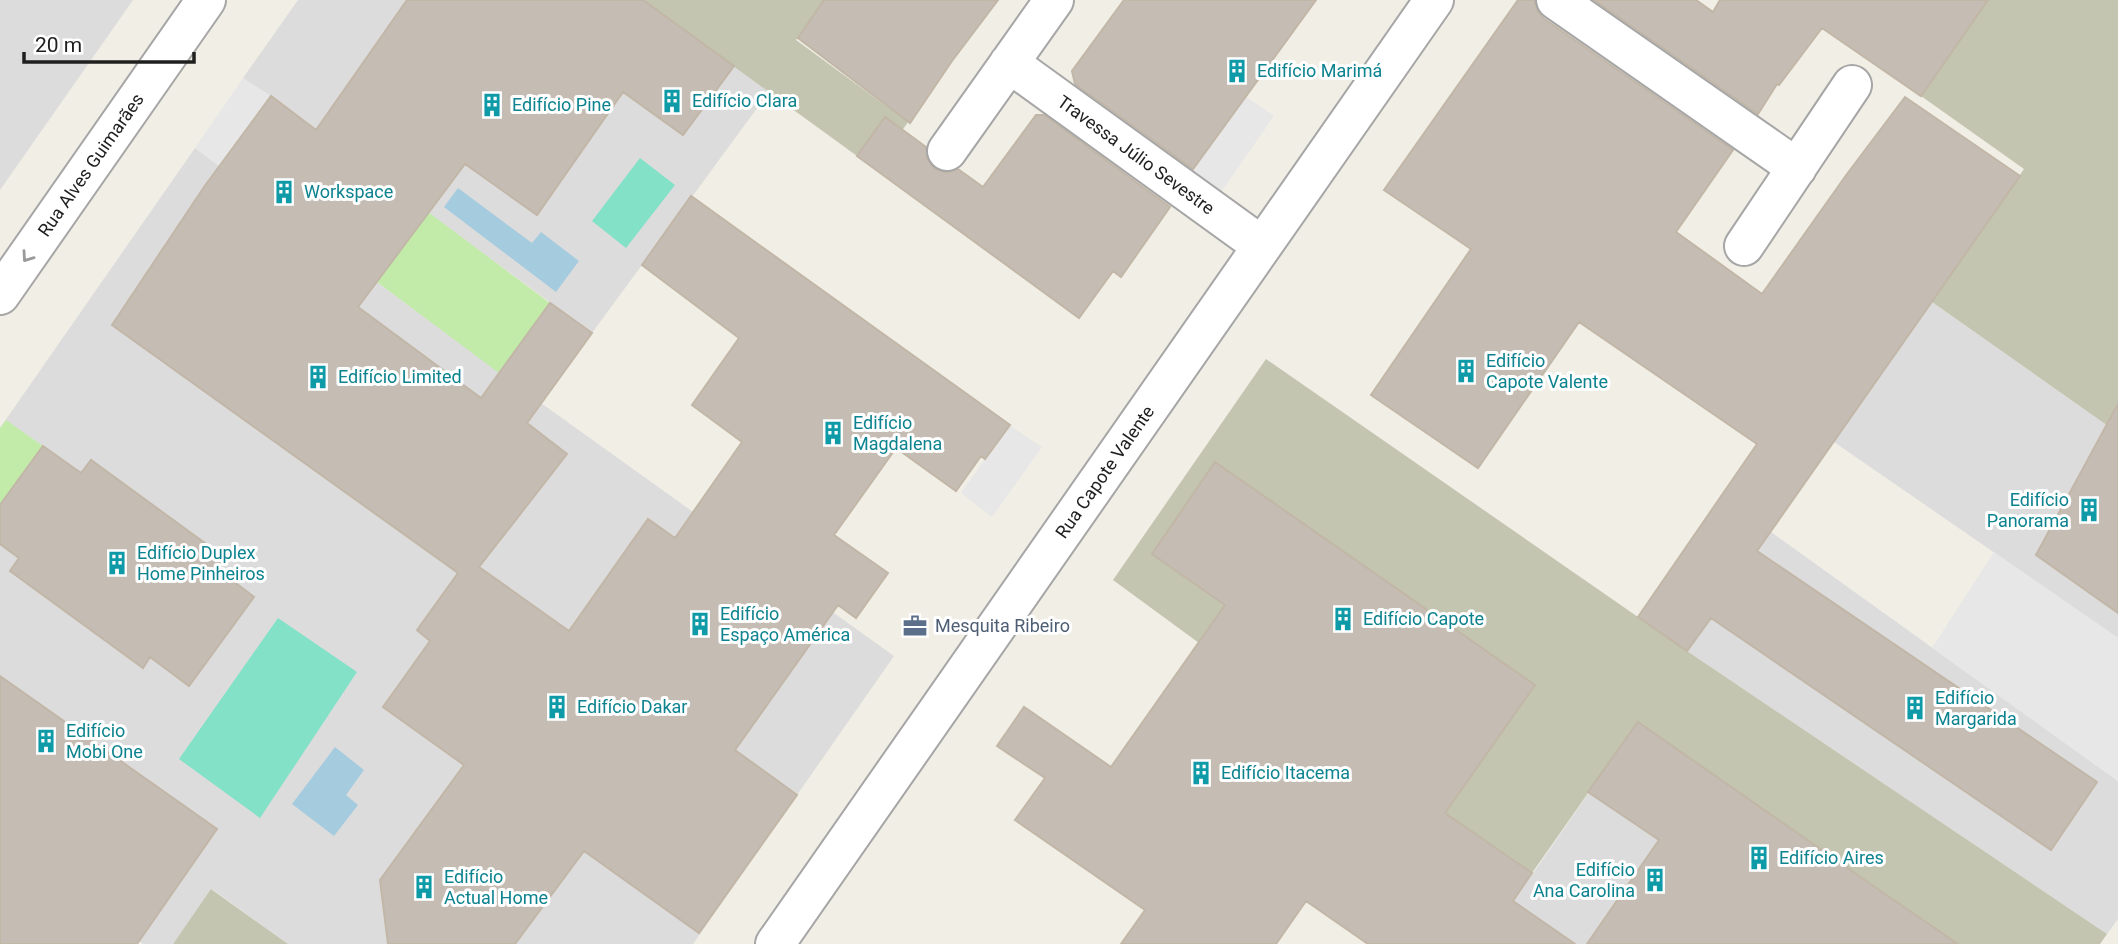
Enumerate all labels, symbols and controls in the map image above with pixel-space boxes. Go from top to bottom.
scale bar [24,21,194,65]
text: 20 m [35,33,82,57]
building icon: Edifício Marimá [1223,57,1251,85]
place label: Edifício Marimá [1257,60,1382,81]
building icon: Edifício Clara [658,87,686,115]
street label: Rua Alves Guimarães [33,89,148,240]
place label: Edifício Clara [692,90,797,111]
building icon: Edifício Pine [478,91,506,119]
street label: Travessa Júlio Sevestre [1054,91,1219,219]
place label: Edifício Pine [512,94,611,115]
building icon: Workspace [270,178,298,206]
place label: Workspace [304,181,393,202]
one-way arrow [23,249,35,262]
place label: Edifício Capote Valente [1486,350,1608,392]
building icon: Edifício Capote Valente [1452,357,1480,385]
building icon: Edifício Limited [304,363,332,391]
place label: Edifício Limited [338,366,462,387]
street label: Rua Capote Valente [1051,401,1158,542]
place label: Edifício Magdalena [853,412,942,454]
building icon: Edifício Magdalena [819,419,847,447]
place label: Edifício Panorama [1987,489,2069,531]
building icon: Edifício Panorama [2075,496,2103,524]
place label: Edifício Duplex Home Pinheiros [137,542,265,584]
building icon: Edifício Duplex Home Pinheiros [103,549,131,577]
place label: Edifício Espaço América [720,603,850,645]
building icon: Edifício Capote [1329,605,1357,633]
place label: Edifício Capote [1363,608,1484,629]
building icon: Edifício Espaço América [686,610,714,638]
office icon: Mesquita Ribeiro [901,612,929,640]
place label: Mesquita Ribeiro [935,615,1070,636]
place label: Edifício Margarida [1935,687,2017,729]
building icon: Edifício Dakar [543,693,571,721]
building icon: Edifício Margarida [1901,694,1929,722]
place label: Edifício Dakar [577,696,687,717]
place label: Edifício Mobi One [66,720,143,762]
building icon: Edifício Mobi One [32,727,60,755]
building icon: Edifício Itacema [1187,759,1215,787]
place label: Edifício Itacema [1221,762,1350,783]
building icon: Edifício Aires [1745,844,1773,872]
place label: Edifício Aires [1779,847,1884,868]
place label: Edifício Ana Carolina [1533,859,1635,901]
place label: Edifício Actual Home [444,866,548,908]
building icon: Edifício Ana Carolina [1641,866,1669,894]
building icon: Edifício Actual Home [410,873,438,901]

